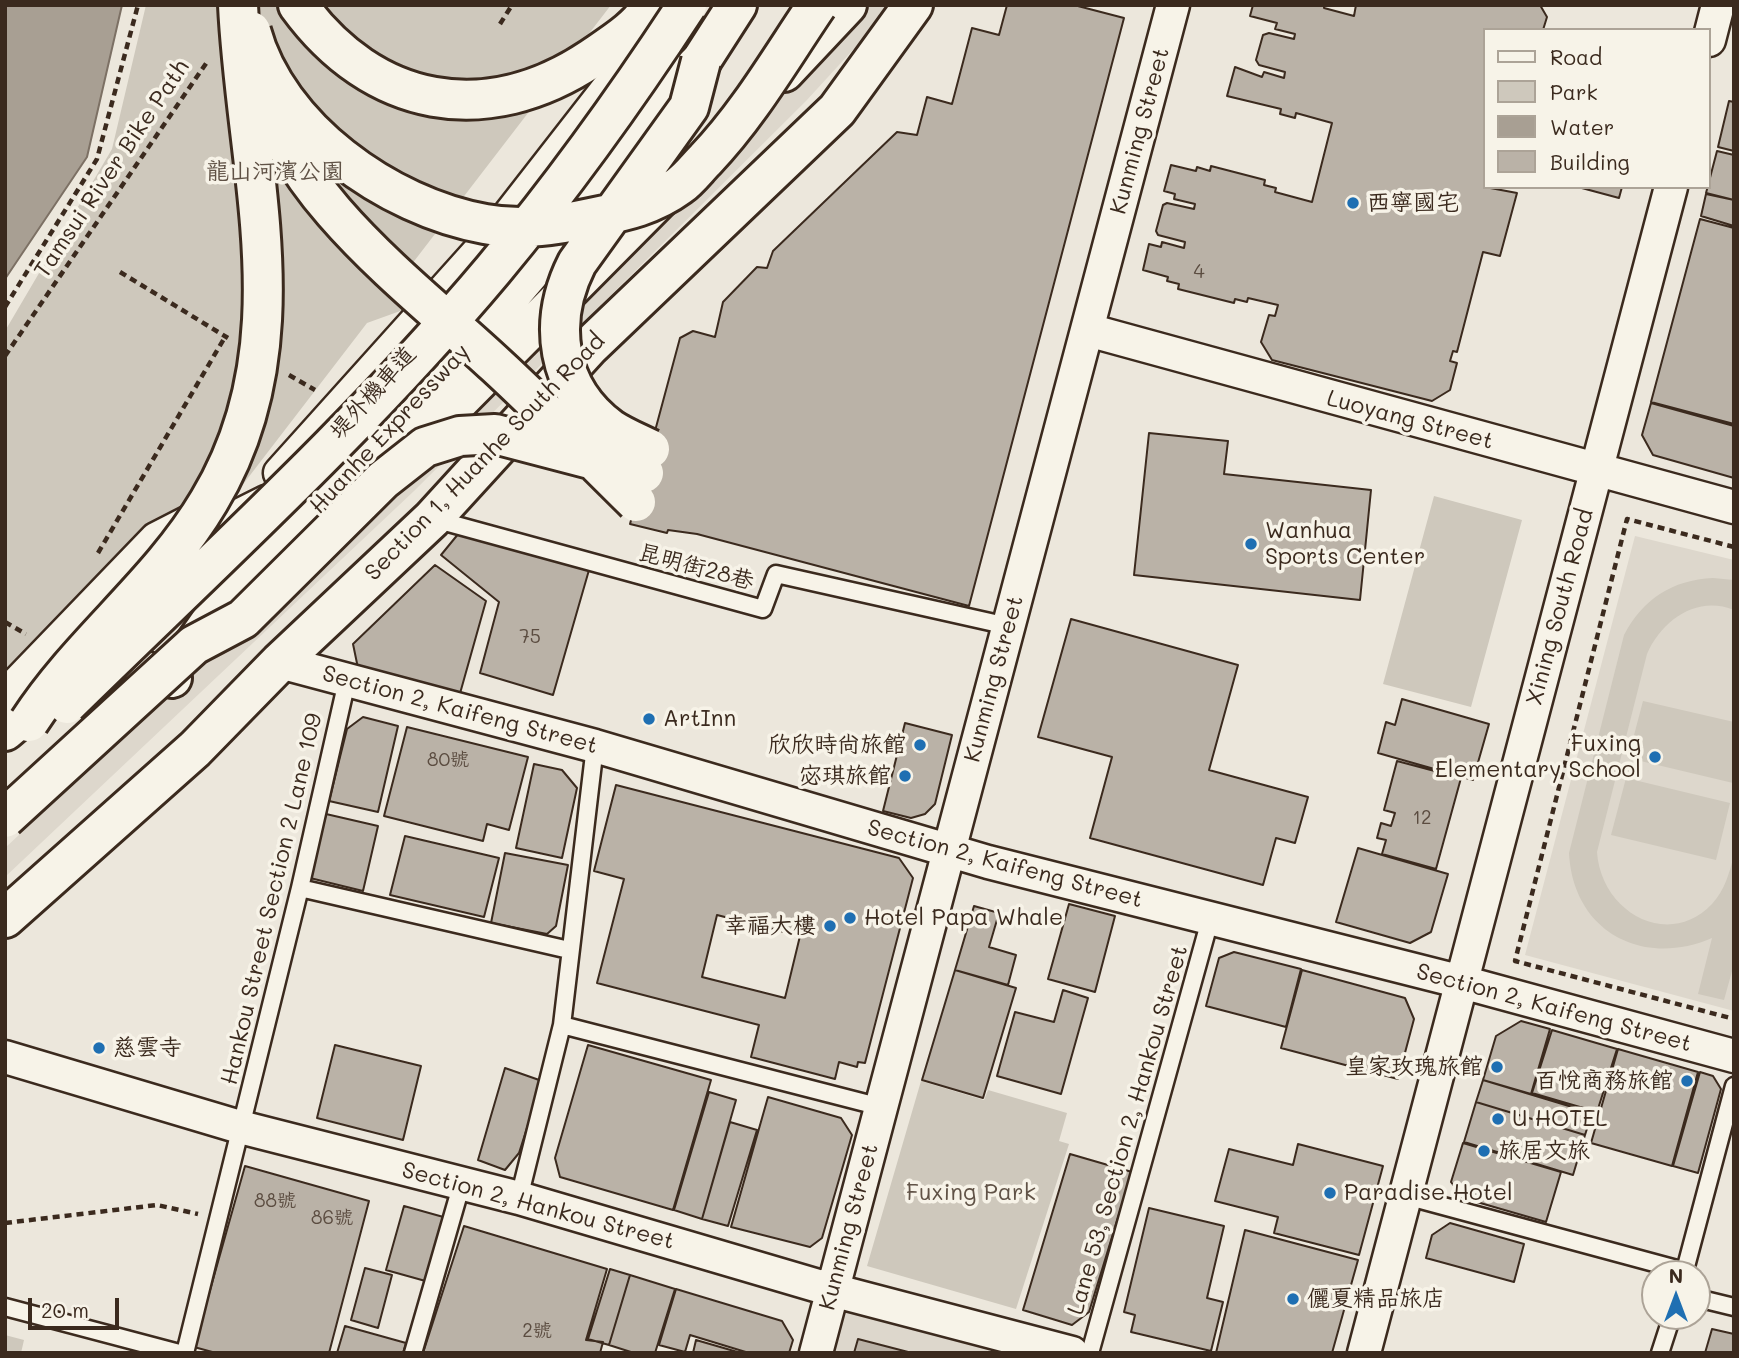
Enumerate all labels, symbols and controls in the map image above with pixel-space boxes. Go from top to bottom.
legend [1484,28,1711,189]
text: Road [1550,43,1602,70]
street label: Kunming Street [1105,45,1175,217]
street label: Tamsui River Bike Path [29,55,195,283]
text: Park [1550,78,1598,105]
text: Water [1550,113,1614,140]
text: Building [1550,148,1630,175]
park label: 龍山河濱公園 [206,158,344,186]
place label: 西寧國宅 [1367,189,1459,217]
marker: 西寧國宅 [1345,195,1361,211]
house number: 4 [1193,261,1205,283]
street label: Section 1, Huanhe South Road [359,327,611,587]
street label: Huanhe Expressway [304,338,476,520]
street label: 堤外機車道 [324,341,422,445]
street label: Luoyang Street [1324,385,1496,455]
street label: Xining South Road [1520,506,1600,708]
place label: Wanhua Sports Center [1265,517,1425,571]
marker: Wanhua Sports Center [1243,536,1259,552]
street label: 昆明街28巷 [635,538,757,596]
street label: Kunming Street [959,593,1029,765]
house number: 75 [519,626,541,648]
street label: Section 2, Kaifeng Street [319,660,601,760]
place label: ArtInn [663,705,736,733]
street label: Hankou Street Section 2 Lane 109 [216,711,328,1087]
marker: ArtInn [641,711,657,727]
place label: Fuxing Elementary School [1435,730,1641,784]
place label: 欣欣時尚旅館 [768,731,906,759]
marker: 欣欣時尚旅館 [912,737,928,753]
house number: 80號 [427,749,469,771]
marker: Fuxing Elementary School [1647,749,1663,765]
place label: 宓琪旅館 [799,762,891,790]
marker: 宓琪旅館 [897,768,913,784]
house number: 12 [1412,807,1432,829]
street label: Section 2, Kaifeng Street [864,814,1146,914]
place label: Hotel Papa Whale [864,904,1063,932]
marker: Hotel Papa Whale [842,910,858,926]
place label: 幸福大樓 [724,912,816,940]
marker: 幸福大樓 [822,918,838,934]
street label: Lane 53, Section 2, Hankou Street [1062,942,1194,1318]
street label: Section 2, Kaifeng Street [1413,958,1695,1058]
place label: 慈雲寺 [113,1034,182,1062]
marker: 慈雲寺 [91,1040,107,1056]
place label: 皇家玫瑰旅館 [1345,1053,1483,1081]
marker: 皇家玫瑰旅館 [1489,1059,1505,1075]
place label: 百悅商務旅館 [1535,1067,1673,1095]
marker: 百悅商務旅館 [1679,1073,1695,1089]
place label: U HOTEL [1512,1105,1607,1133]
marker: U HOTEL [1490,1111,1506,1127]
place label: 旅居文旅 [1498,1137,1590,1165]
street label: Kunming Street [814,1141,884,1313]
marker: 旅居文旅 [1476,1143,1492,1159]
street label: Section 2, Hankou Street [399,1156,677,1256]
park label: Fuxing Park [906,1179,1036,1207]
place label: Paradise Hotel [1344,1179,1513,1207]
marker: Paradise Hotel [1322,1185,1338,1201]
house number: 88號 [254,1190,296,1212]
house number: 86號 [311,1207,353,1229]
north arrow [1641,1260,1711,1330]
text: N [1669,1263,1683,1288]
scale bar [32,1284,122,1328]
place label: 儷夏精品旅店 [1307,1285,1445,1313]
marker: 儷夏精品旅店 [1285,1291,1301,1307]
text: 20 m [41,1296,89,1323]
house number: 2號 [522,1320,552,1342]

